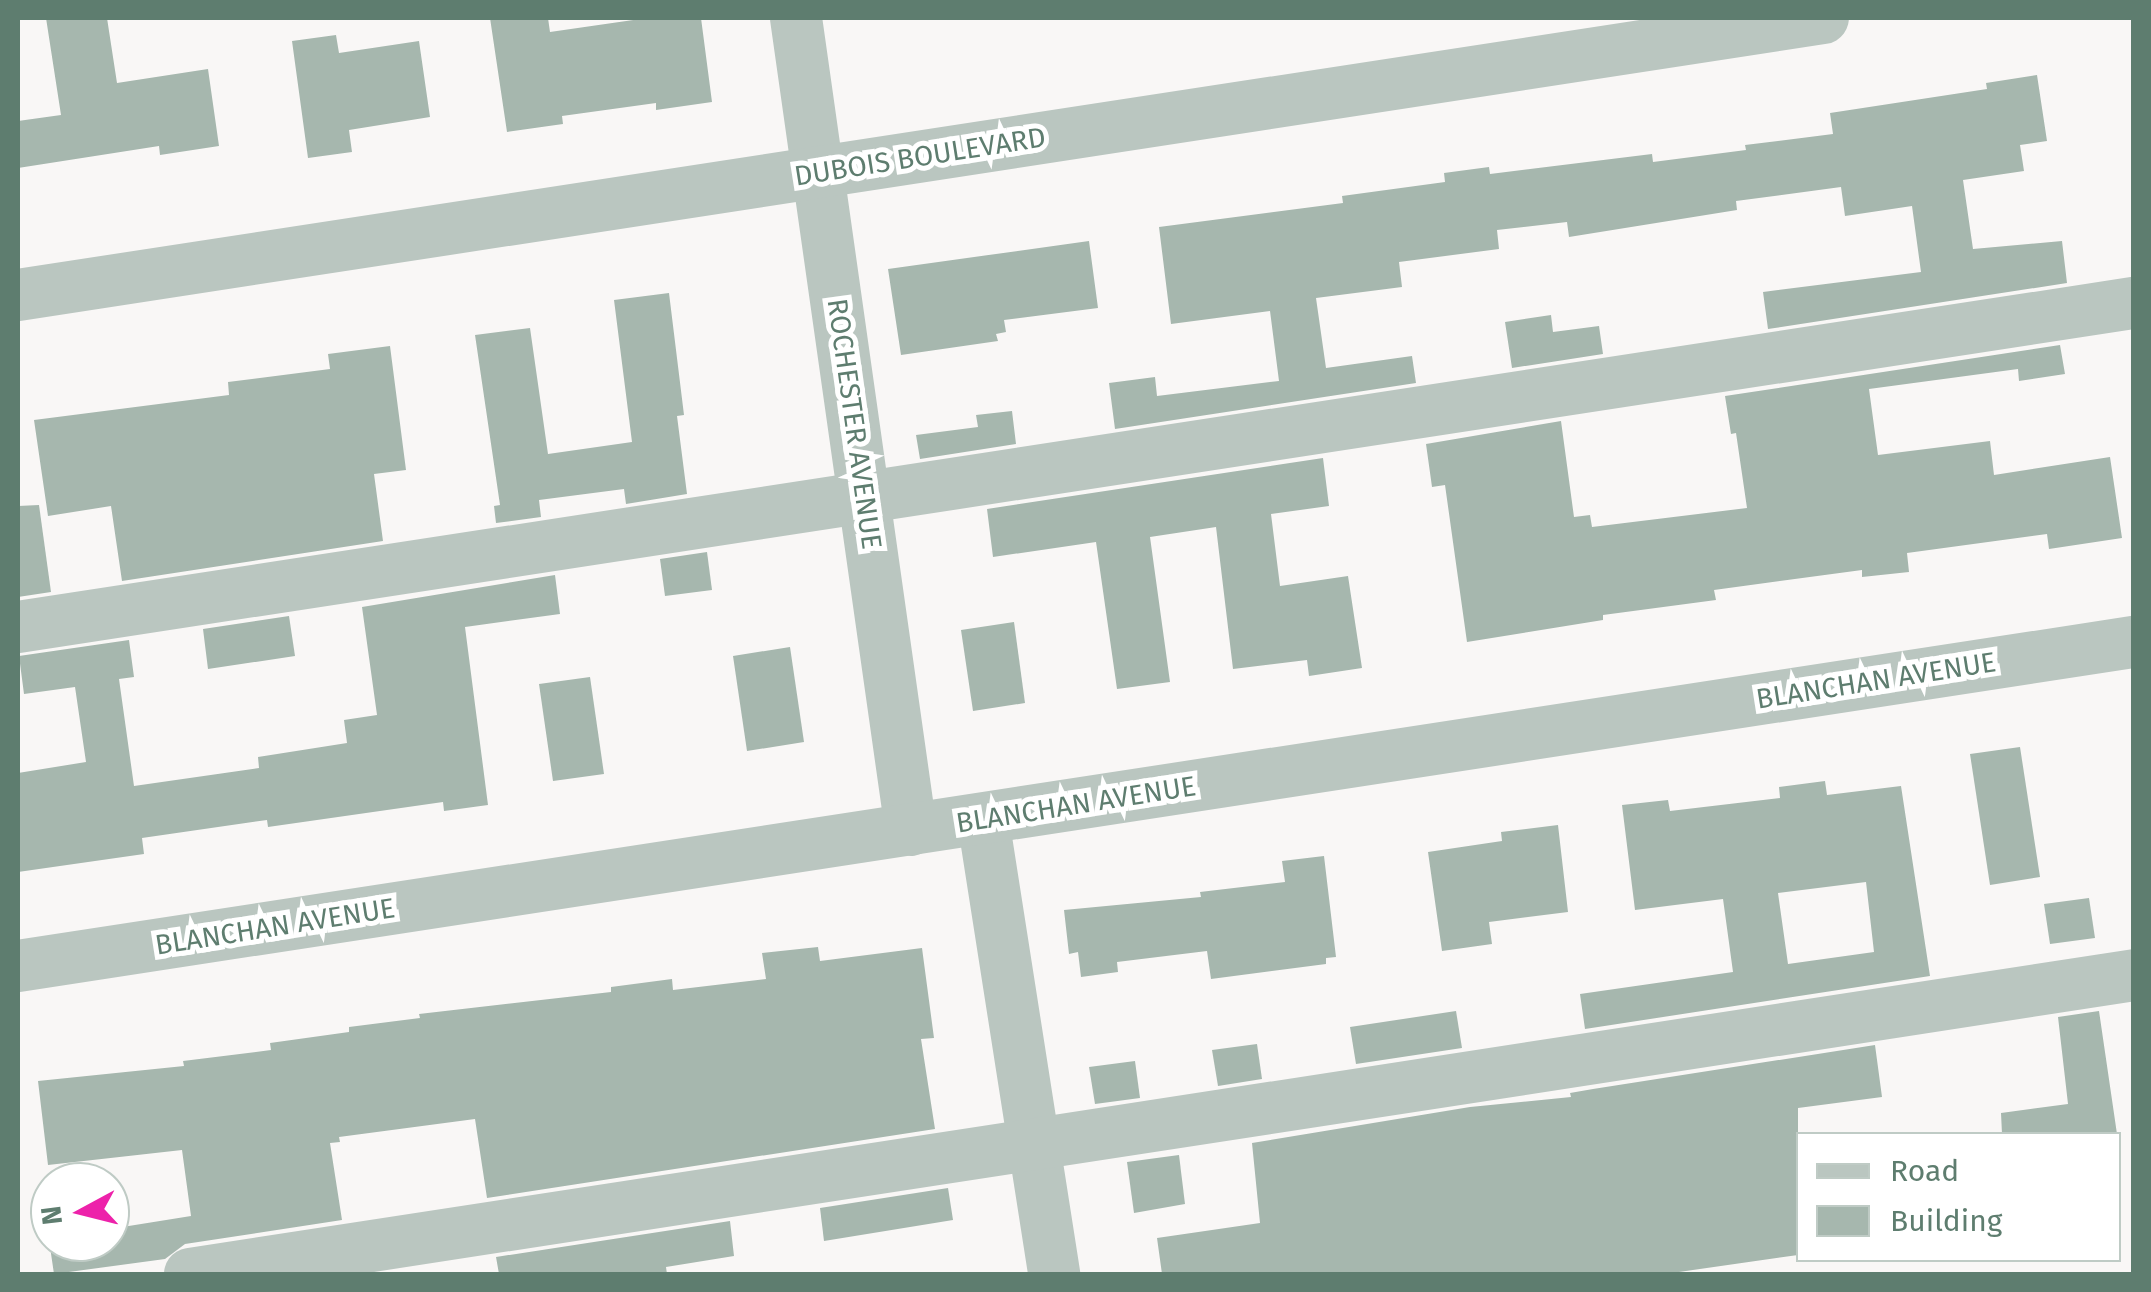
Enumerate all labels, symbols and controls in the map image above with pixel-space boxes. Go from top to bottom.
street label: DUBOIS BOULEVARD [792,121,1048,193]
street label: ROCHESTER AVENUE [820,297,888,551]
street label: BLANCHAN AVENUE [1754,645,1998,717]
street label: BLANCHAN AVENUE [954,769,1198,841]
street label: BLANCHAN AVENUE [153,891,397,963]
legend [1796,1132,2121,1262]
text: Road [1890,1153,1959,1189]
north arrow [30,1162,130,1262]
text: Building [1890,1203,2002,1239]
text: N [34,1204,69,1227]

